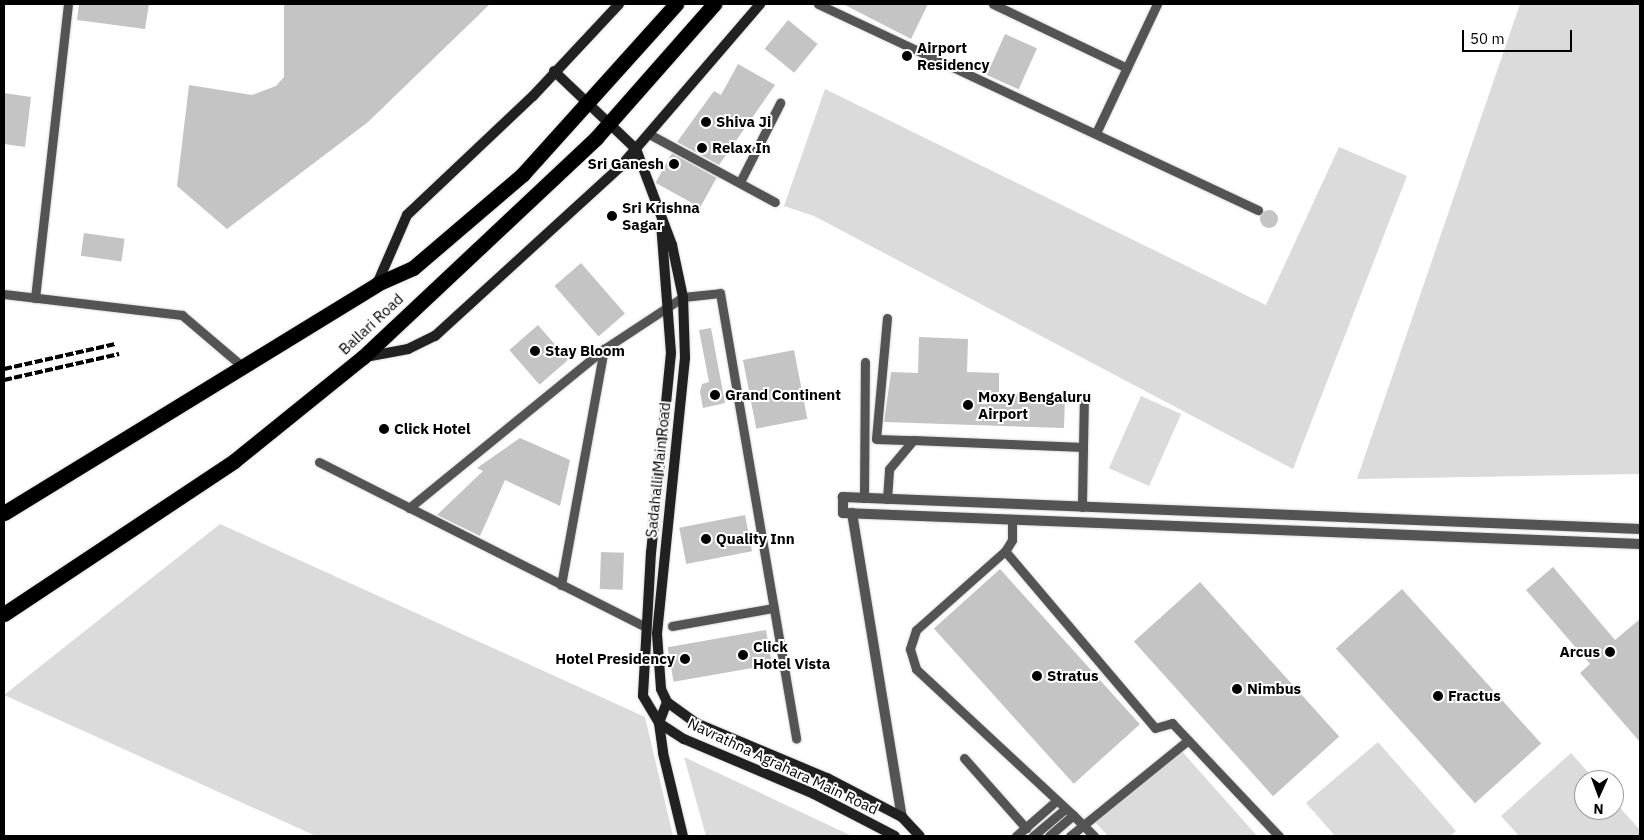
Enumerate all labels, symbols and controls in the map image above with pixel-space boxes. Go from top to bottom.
scale bar [1464,20,1574,52]
text: 50 m [1470,29,1505,48]
place label: Airport Residency [917,38,989,73]
marker: Airport Residency [901,50,913,62]
place label: Shiva Ji [716,113,771,131]
marker: Shiva Ji [700,116,712,128]
place label: Relax In [712,139,771,157]
marker: Relax In [696,142,708,154]
place label: Sri Ganesh [588,155,664,173]
marker: Sri Ganesh [668,158,680,170]
place label: Sri Krishna Sagar [622,198,700,233]
marker: Sri Krishna Sagar [606,210,618,222]
street label: Ballari Road [335,290,407,358]
place label: Stay Bloom [545,342,625,360]
marker: Stay Bloom [529,345,541,357]
place label: Grand Continent [725,386,841,404]
place label: Moxy Bengaluru Airport [978,387,1091,422]
marker: Grand Continent [709,389,721,401]
marker: Moxy Bengaluru Airport [962,399,974,411]
street label: Sadahalli Main Road [642,402,674,538]
place label: Click Hotel [394,420,470,438]
marker: Click Hotel [378,423,390,435]
place label: Quality Inn [716,530,795,548]
marker: Quality Inn [700,533,712,545]
place label: Click Hotel Vista [753,637,830,672]
place label: Arcus [1559,643,1600,661]
marker: Arcus [1604,646,1616,658]
marker: Click Hotel Vista [737,649,749,661]
place label: Hotel Presidency [555,650,675,668]
marker: Hotel Presidency [679,653,691,665]
place label: Stratus [1047,667,1099,685]
marker: Stratus [1031,670,1043,682]
place label: Nimbus [1247,680,1301,698]
marker: Nimbus [1231,683,1243,695]
place label: Fractus [1448,687,1501,705]
marker: Fractus [1432,690,1444,702]
street label: Navrathna Agrahara Main Road [685,714,881,818]
north arrow [1574,770,1624,820]
text: N [1593,800,1604,818]

